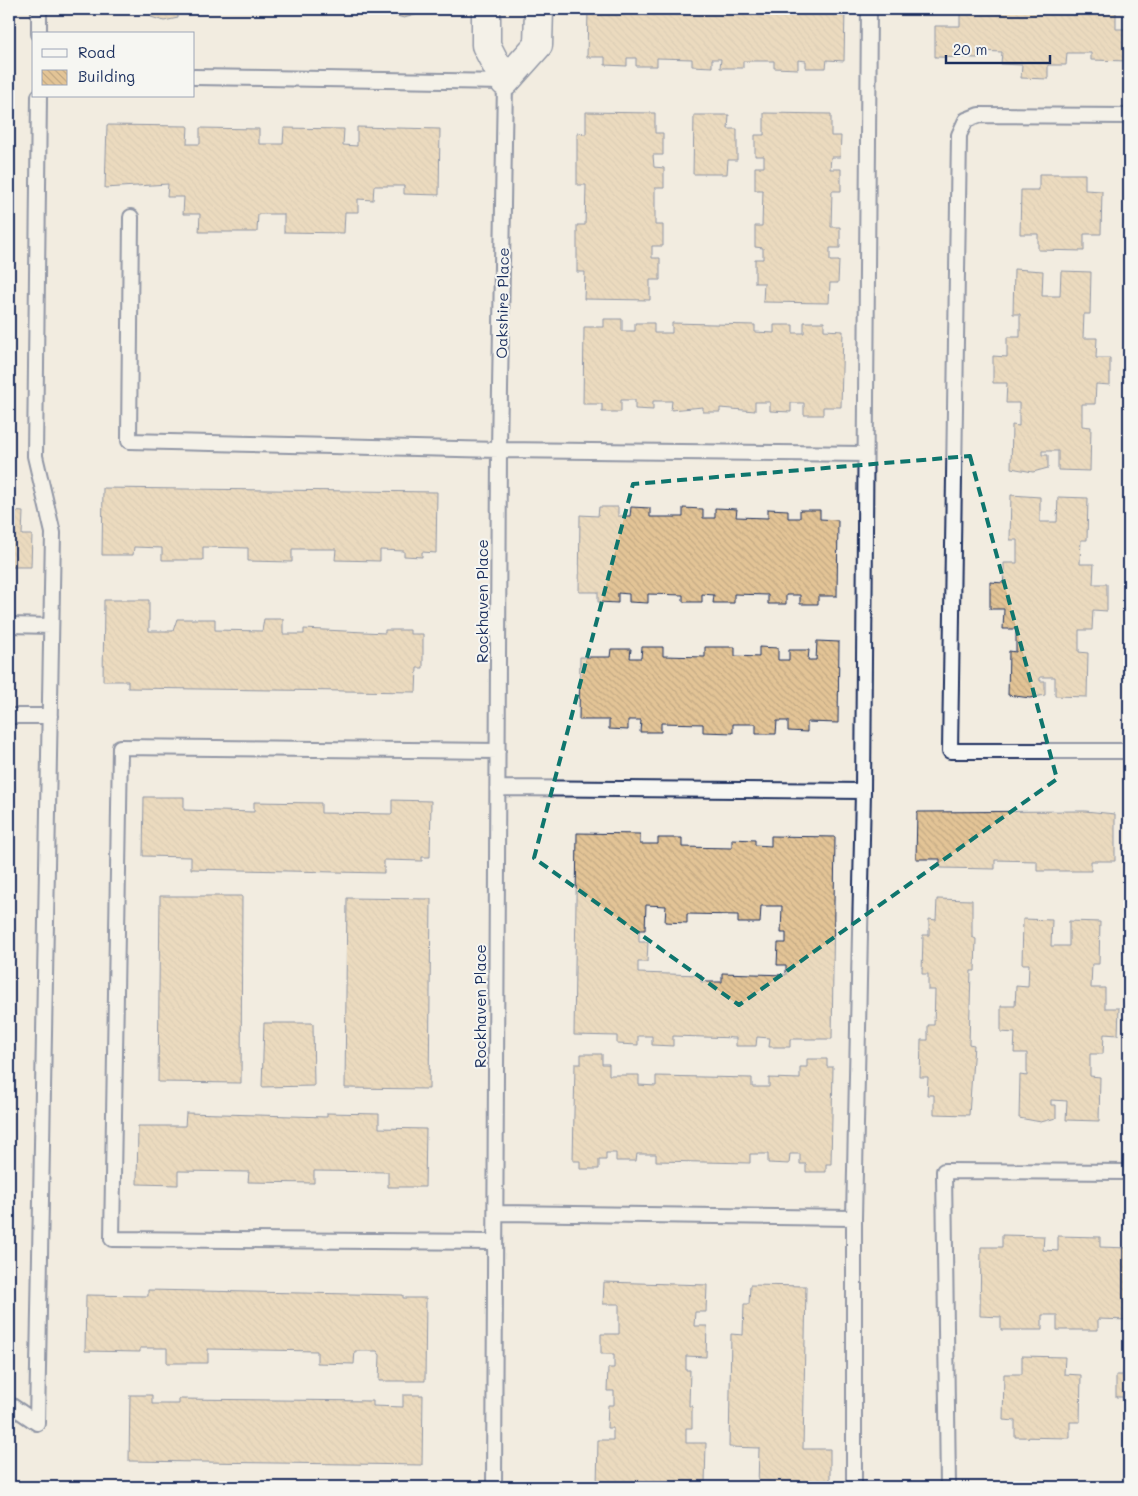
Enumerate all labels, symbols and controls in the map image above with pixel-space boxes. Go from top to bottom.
legend [32,32,195,98]
scale bar [946,32,1049,64]
text: 20 m [953,39,987,59]
text: Road [78,42,115,62]
text: Building [78,66,135,86]
street label: Oakshire Place [491,247,513,359]
street label: Rockhaven Place [472,539,492,663]
street label: Rockhaven Place [470,944,490,1068]

